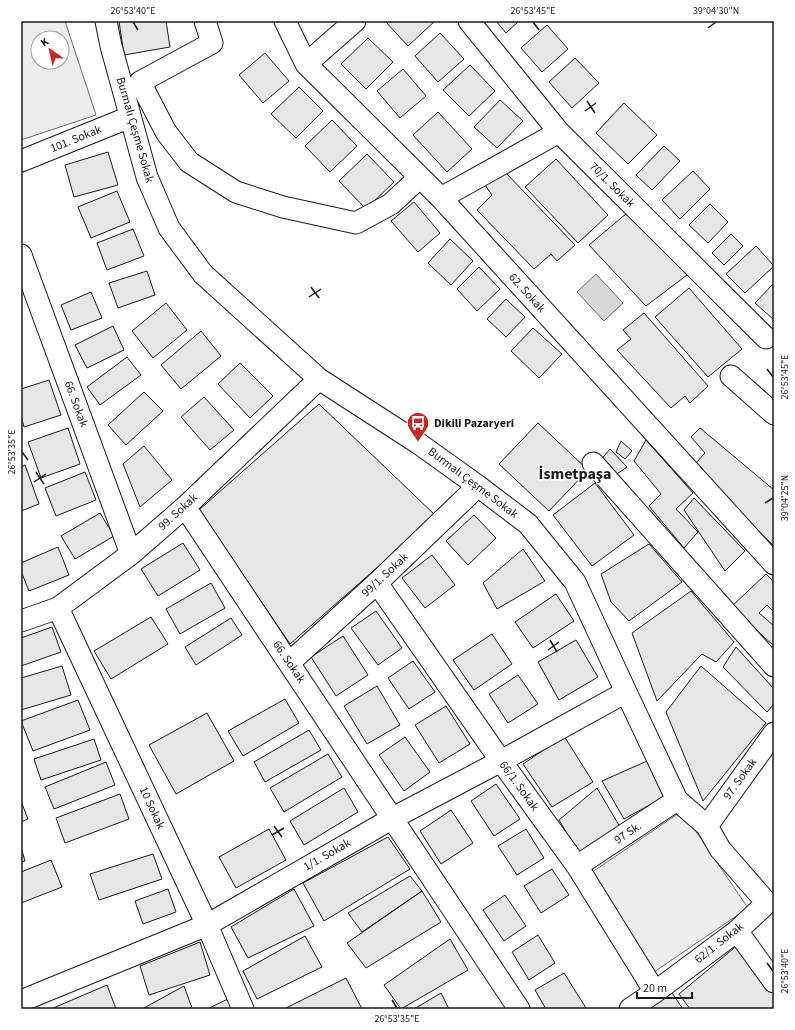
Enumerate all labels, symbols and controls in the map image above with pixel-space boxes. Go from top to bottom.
text: 26°53'40"E [110,4,156,18]
text: 26°53'45"E [510,4,556,18]
text: 39°04'30"N [693,4,739,18]
north arrow [30,30,70,70]
text: K [38,34,52,50]
street label: Burmalı Çeşme Sokak [112,75,158,185]
street label: 101. Sokak [48,121,104,157]
street label: 70/1. Sokak [585,158,639,212]
street label: 62. Sokak [505,269,549,317]
text: 26°53'45"E [778,354,792,400]
street label: 66. Sokak [60,379,92,430]
bus stop icon: Dikili Pazaryeri [405,410,431,443]
place label: Dikili Pazaryeri [434,415,514,432]
text: 26°53'35"E [5,429,19,475]
street label: Burmalı Çeşme Sokak [424,443,522,523]
district label: İsmetpaşa [539,463,611,485]
text: 39°04'25"N [778,475,792,521]
street label: 99. Sokak [154,490,202,534]
street label: 99/1. Sokak [358,549,412,601]
street label: 66. Sokak [269,637,310,687]
street label: 97. Sokak [719,755,761,803]
street label: 66/1. Sokak [495,757,543,815]
street label: 10 Sokak [135,784,169,832]
street label: 97 Sk. [611,818,645,848]
street label: 1/1. Sokak [300,835,354,875]
street label: 62/1. Sokak [691,918,747,968]
text: 26°53'40"E [778,948,792,994]
scale bar [637,974,692,1000]
text: 20 m [643,980,667,997]
text: 26°53'35"E [374,1012,420,1026]

